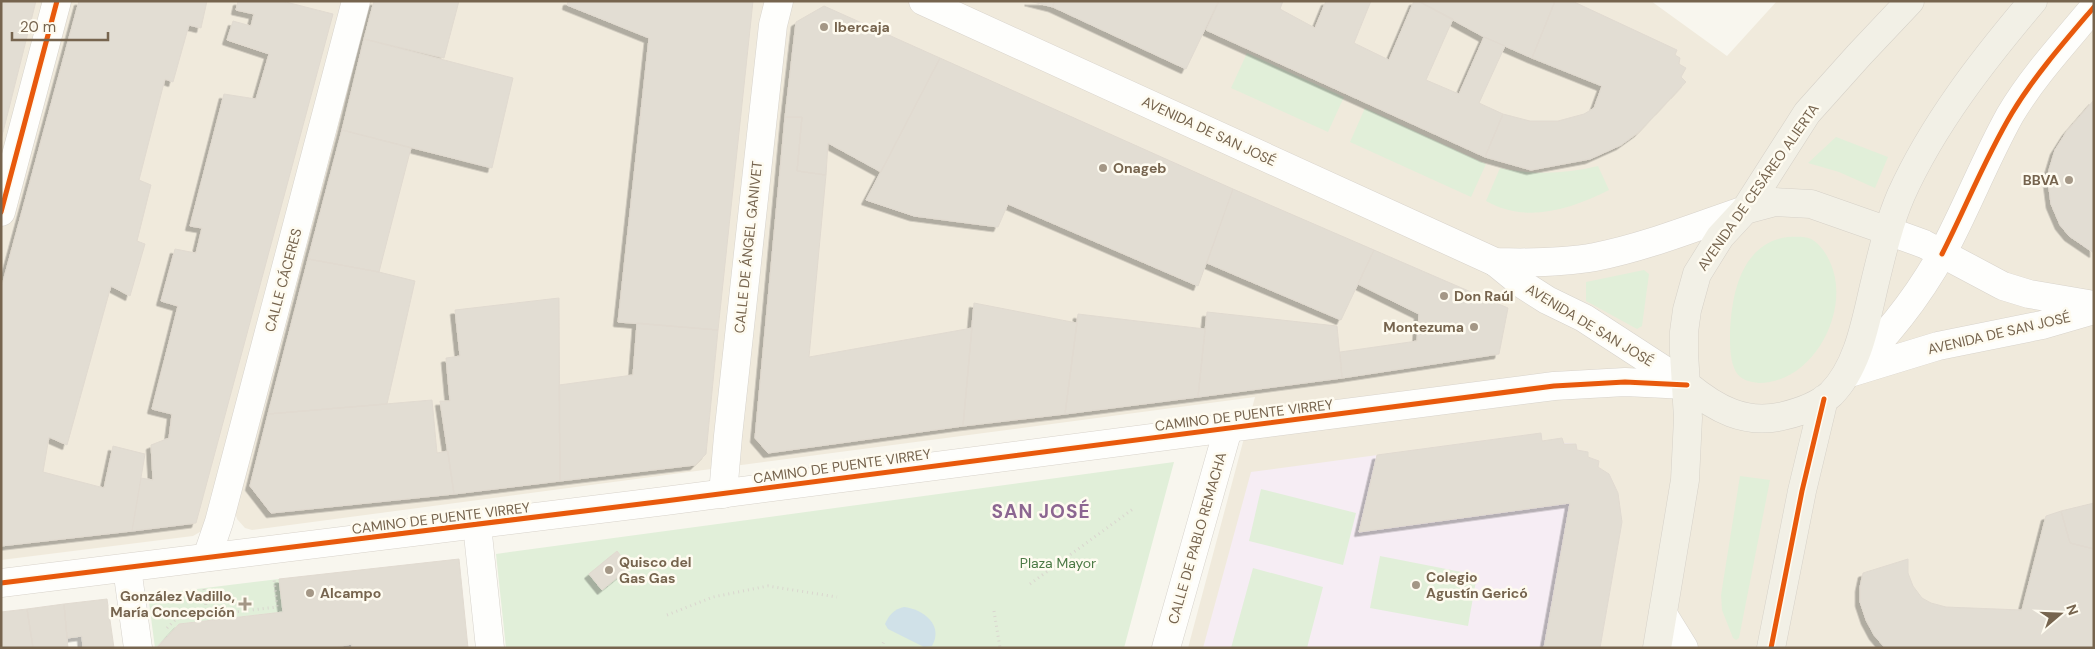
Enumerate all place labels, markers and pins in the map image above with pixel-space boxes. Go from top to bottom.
place label: Ibercaja [834,18,890,36]
marker: Ibercaja [818,21,830,33]
place label: Onageb [1113,159,1166,177]
marker: Onageb [1097,162,1109,174]
place label: BBVA [2023,171,2059,189]
marker: BBVA [2063,174,2075,186]
place label: Don Raúl [1454,287,1514,305]
marker: Don Raúl [1438,290,1450,302]
place label: Montezuma [1383,318,1464,336]
marker: Montezuma [1468,321,1480,333]
place label: Quisco del Gas Gas [619,553,692,587]
marker: Quisco del Gas Gas [603,564,615,576]
place label: Colegio Agustín Gericó [1426,568,1528,602]
marker: Colegio Agustín Gericó [1410,579,1422,591]
place label: Alcampo [320,584,381,602]
place label: González Vadillo, María Concepción [110,587,235,621]
marker: Alcampo [304,587,316,599]
marker: González Vadillo, María Concepción [239,598,251,610]

